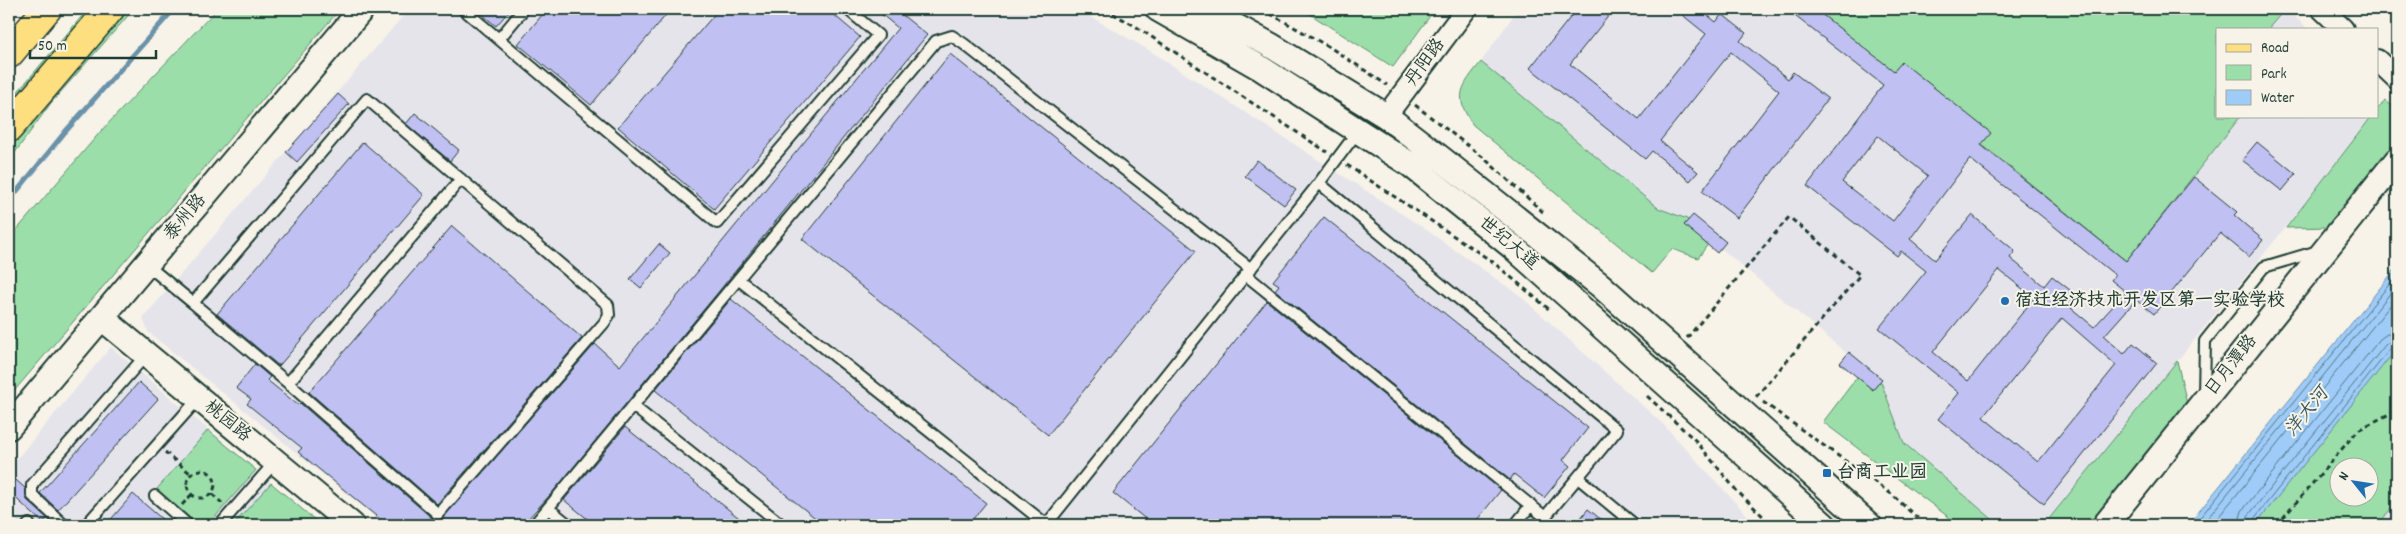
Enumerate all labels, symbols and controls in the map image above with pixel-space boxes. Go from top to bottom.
scale bar [30,28,156,60]
legend [2216,28,2378,118]
street label: 丹阳路 [1400,34,1452,92]
text: 50 m [38,36,67,58]
text: Road [2261,38,2289,60]
text: Park [2261,64,2287,86]
text: Water [2261,88,2295,110]
street label: 泰州路 [159,189,213,247]
street label: 世纪大道 [1472,211,1544,277]
place label: 宿迁经济技术开发区第一实验学校 [2015,289,2285,314]
marker: 宿迁经济技术开发区第一实验学校 [1999,295,2011,307]
street label: 日月潭路 [2200,330,2264,402]
water label: 洋大河 [2280,380,2338,444]
street label: 桃园路 [198,395,256,449]
north arrow [2328,456,2378,506]
place label: 台商工业园 [1837,461,1927,486]
marker: 台商工业园 [1821,467,1833,479]
text: N [2334,468,2355,484]

